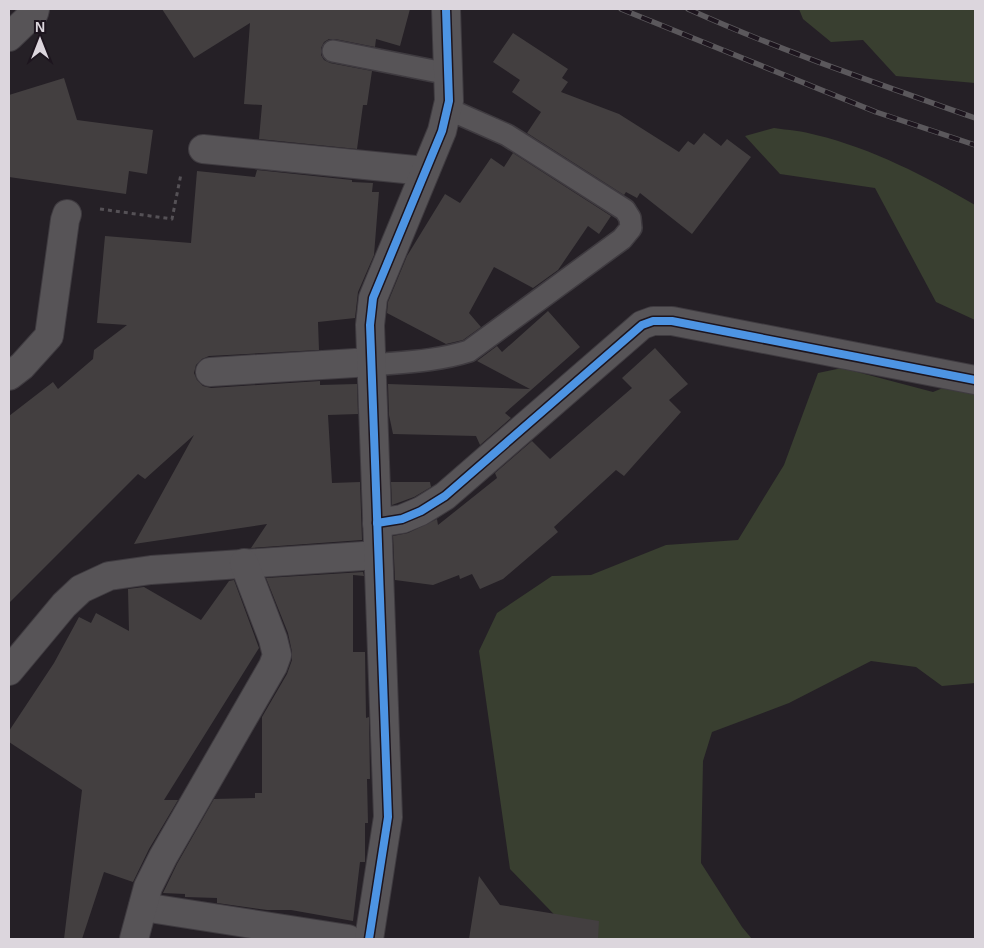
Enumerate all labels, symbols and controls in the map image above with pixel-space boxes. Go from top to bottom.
north arrow [15,15,65,65]
text: N [35,19,45,35]

